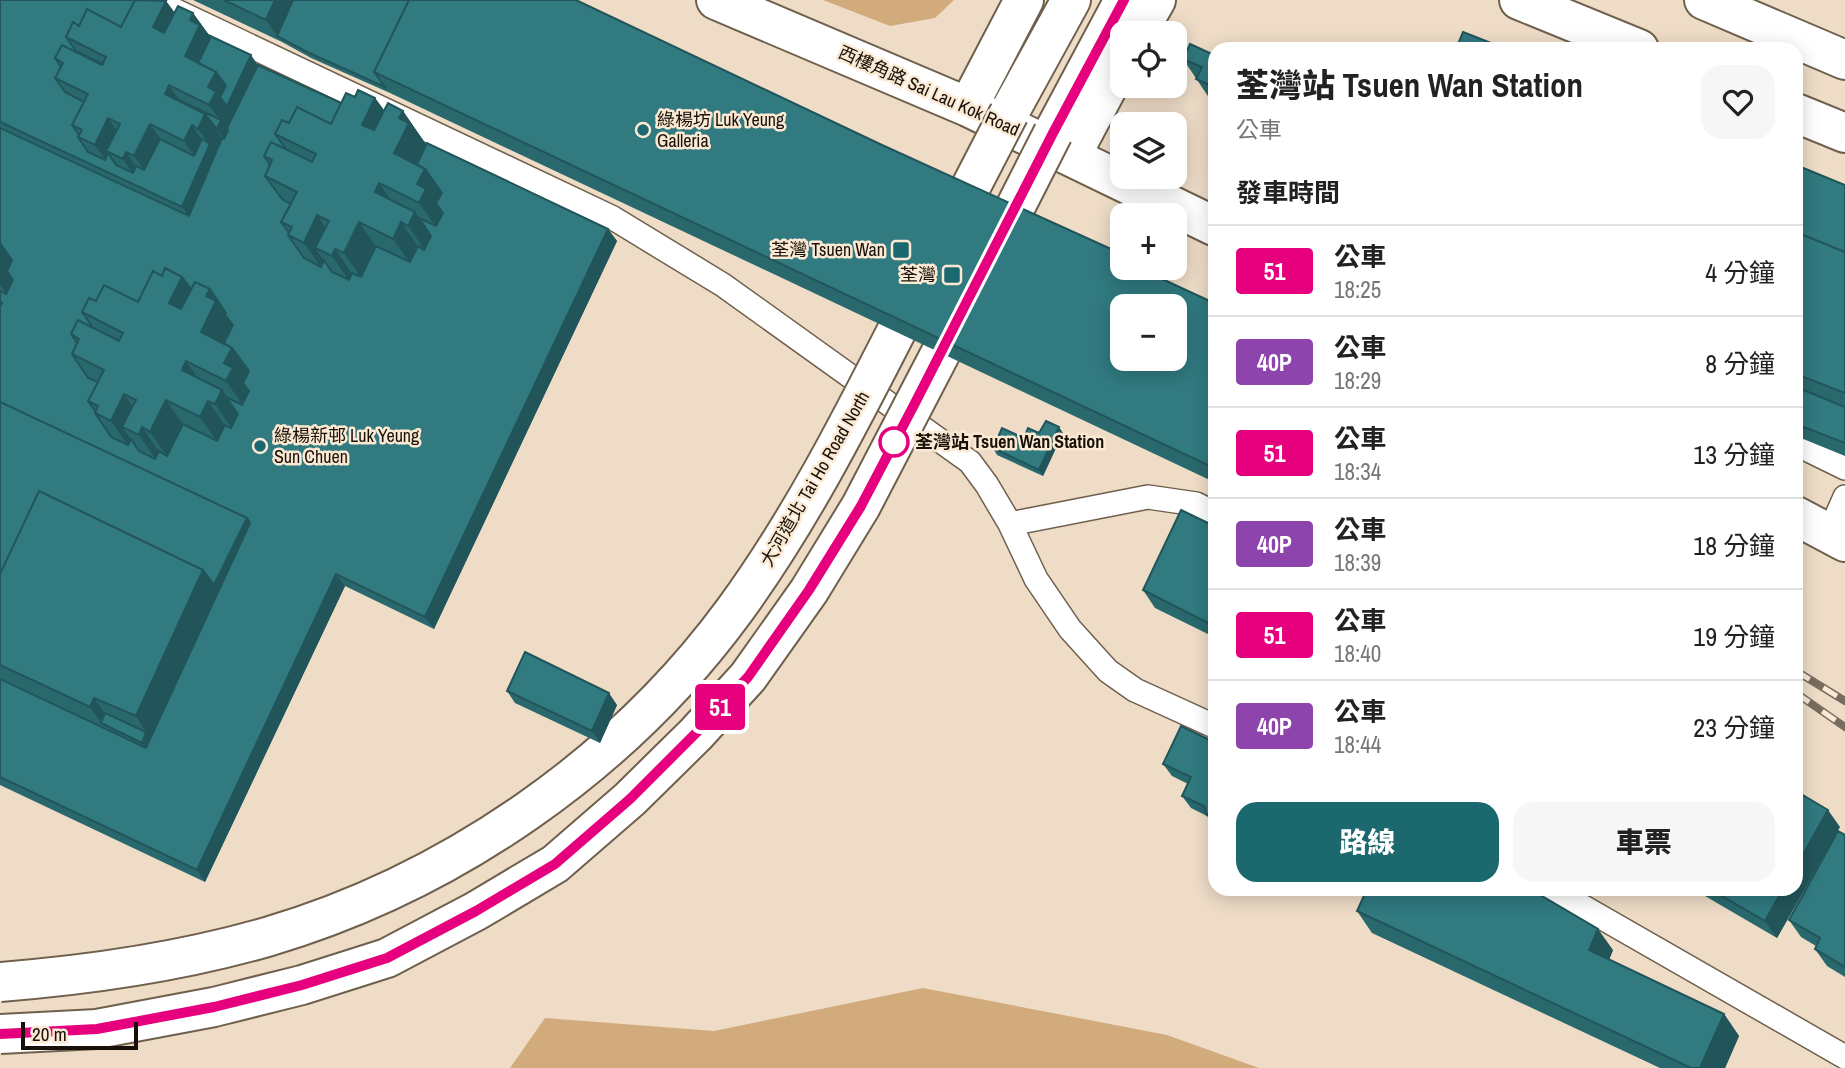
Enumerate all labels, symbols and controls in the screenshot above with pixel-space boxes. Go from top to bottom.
map controls [1110,21,1187,371]
button: locate [1110,21,1187,98]
street label: 西樓角路 Sai Lau Kok Road [835,39,1024,142]
text: 荃灣站 Tsuen Wan Station [1236,63,1583,107]
button: heart [1701,65,1775,139]
place label: 綠楊坊 Luk Yeung Galleria [657,107,785,153]
button: layers [1110,112,1187,189]
text: 公車 [1236,114,1282,145]
marker: 綠楊坊 Luk Yeung Galleria [635,122,651,138]
text: 發車時間 [1236,175,1340,210]
button: + [1110,203,1187,280]
place label: 荃灣 Tsuen Wan [771,237,885,262]
text: 公車 [1334,239,1386,274]
marker: 荃灣 Tsuen Wan [891,240,911,260]
text: 51 [1264,255,1285,287]
text: 4 分鐘 [1705,255,1775,290]
place label: 荃灣 [900,262,936,287]
marker: 荃灣 [942,265,962,285]
text: 18:25 [1334,274,1381,305]
button: − [1110,294,1187,371]
text: 公車 [1334,330,1386,365]
text: 40P [1257,346,1292,378]
text: 8 分鐘 [1705,346,1775,381]
text: 18:29 [1334,365,1381,396]
street label: 大河道北 Tai Ho Road North [754,386,875,571]
text: 公車 [1334,421,1386,456]
place label: 綠楊新邨 Luk Yeung Sun Chuen [274,423,420,469]
marker: 荃灣站 Tsuen Wan Station [879,427,909,457]
place label: 荃灣站 Tsuen Wan Station [915,429,1104,454]
text: 51 [1264,437,1285,469]
text: 13 分鐘 [1693,437,1775,472]
marker: 綠楊新邨 Luk Yeung Sun Chuen [252,438,268,454]
text: 18:34 [1334,456,1381,487]
text: 公車 [1334,512,1386,547]
text: 40P [1257,528,1292,560]
text: 18 分鐘 [1693,528,1775,563]
text: 18:39 [1334,547,1381,578]
text: 公車 [1334,603,1386,638]
text: 51 [1264,619,1285,651]
text: 19 分鐘 [1693,619,1775,654]
text: 18:40 [1334,638,1381,669]
line badge: 51 [688,684,752,730]
text: 51 [709,691,731,723]
text: 公車 [1334,694,1386,729]
text: 40P [1257,710,1292,742]
text: 23 分鐘 [1693,710,1775,745]
text: 18:44 [1334,729,1381,760]
button: 路線 [1236,802,1499,882]
button: 車票 [1513,802,1775,882]
scale bar [21,1019,138,1051]
text: 20 m [32,1021,67,1047]

